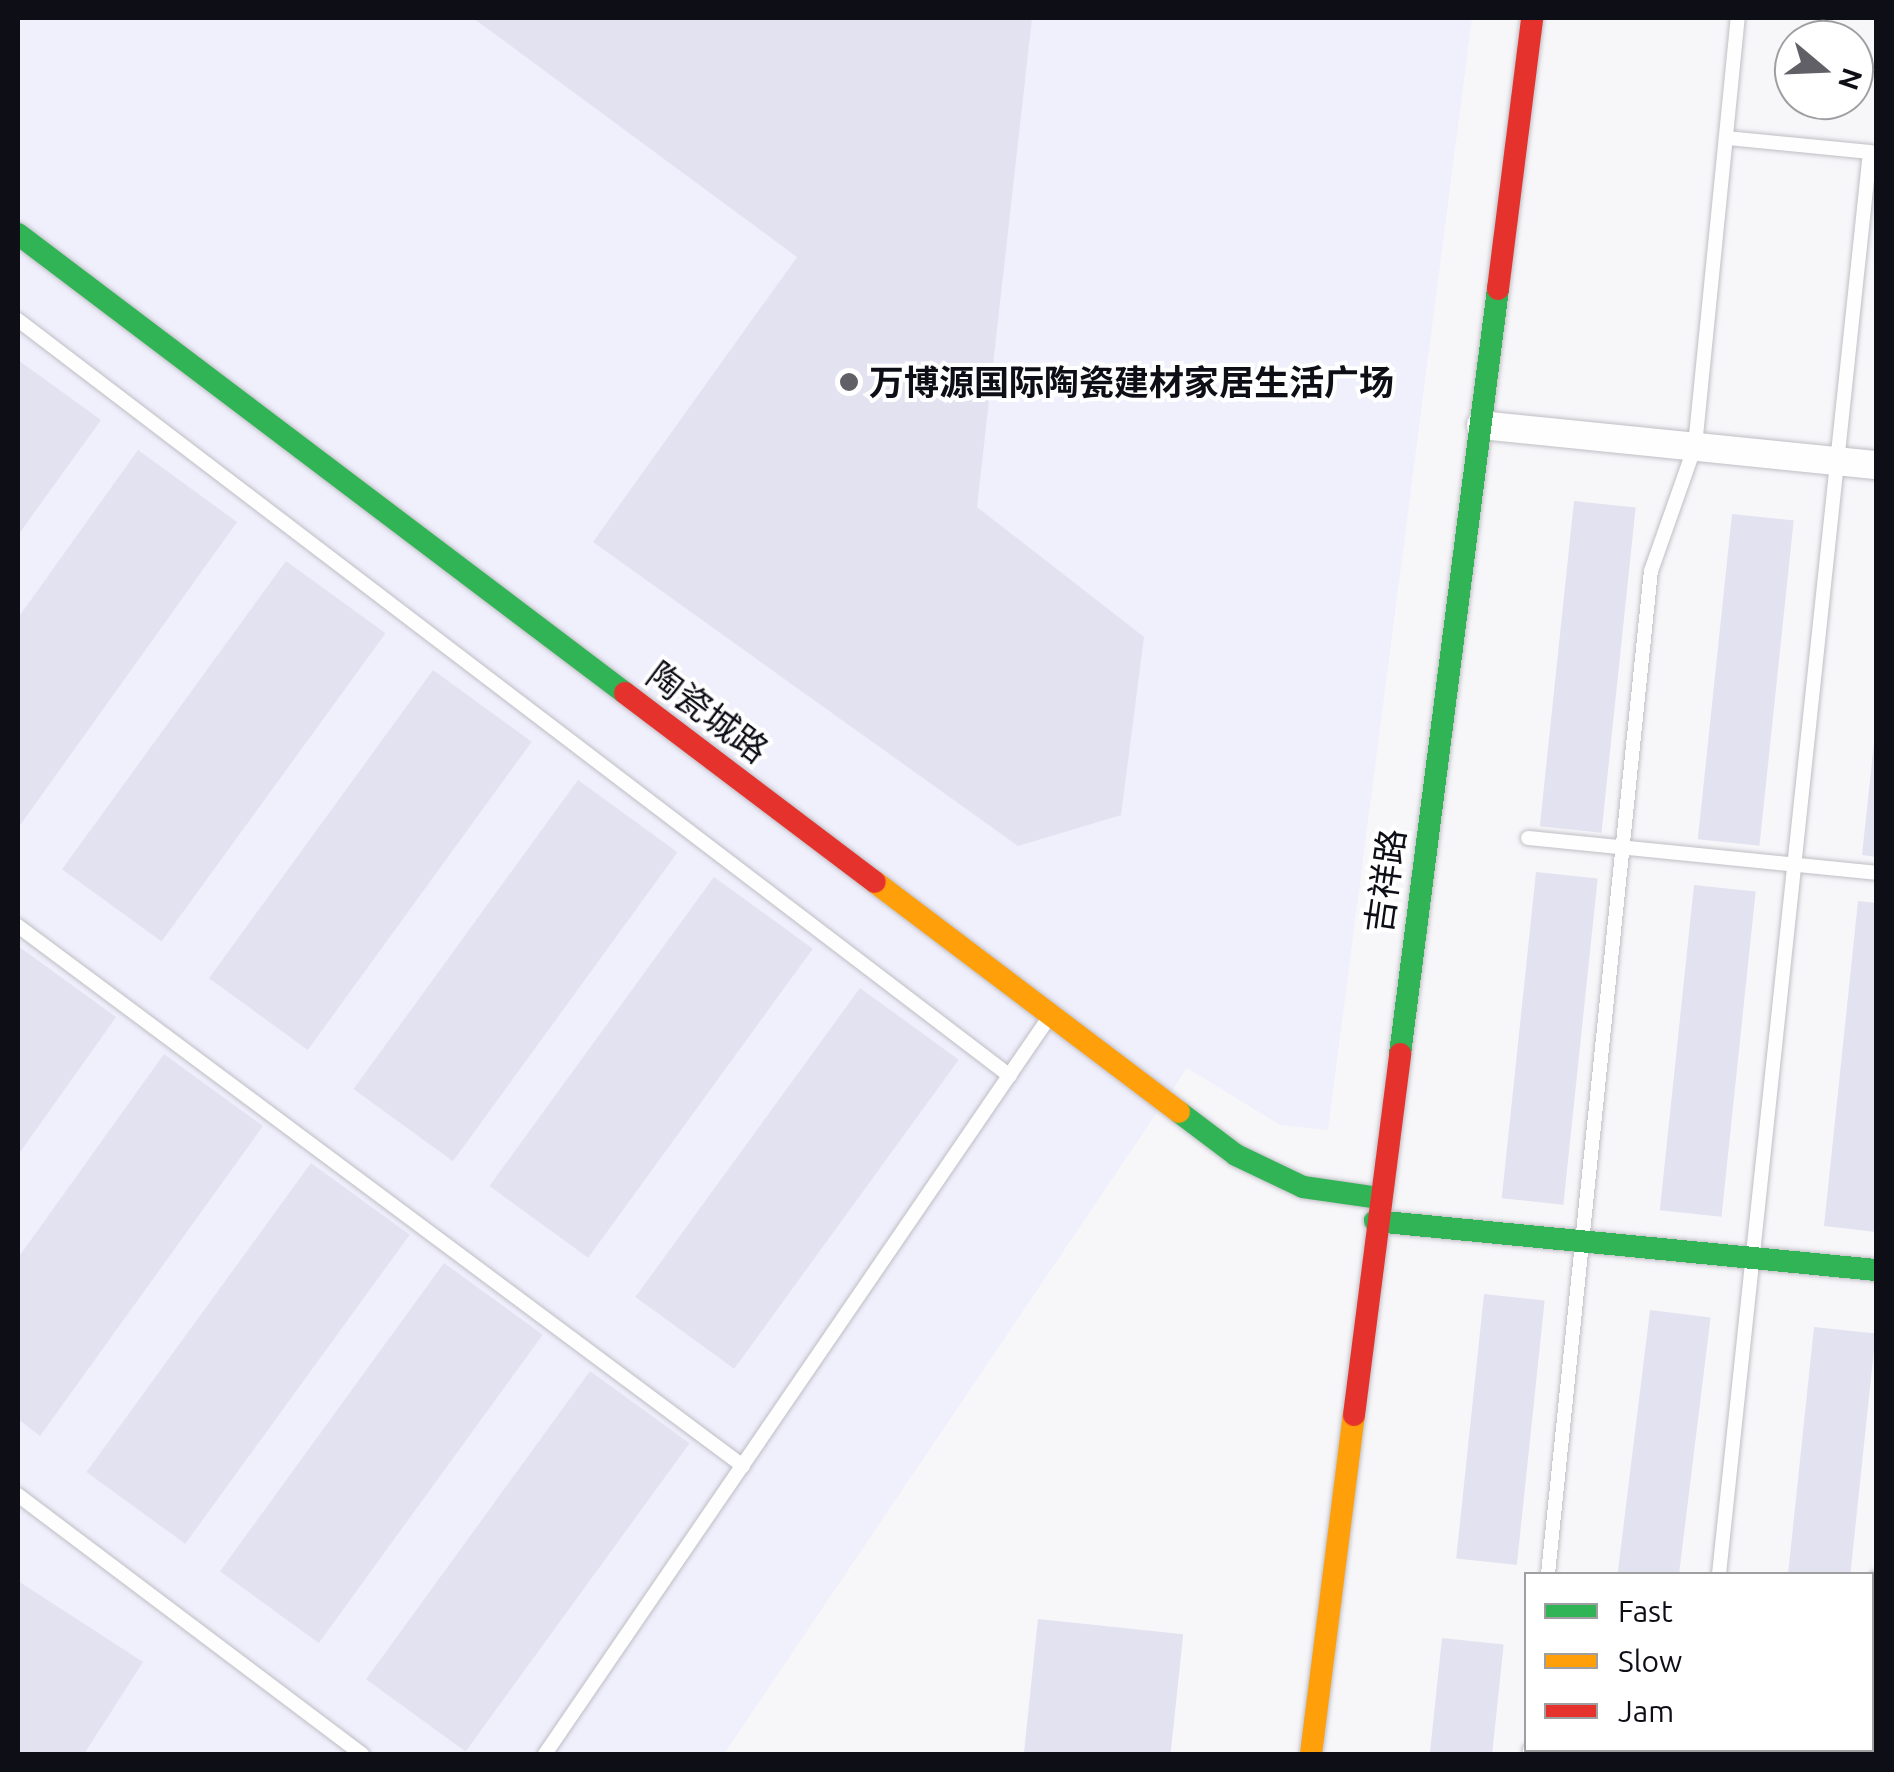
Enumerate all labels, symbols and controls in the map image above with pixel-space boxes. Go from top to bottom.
north arrow [1774,20,1874,120]
text: N [1833,64,1869,94]
place label: 万博源国际陶瓷建材家居生活广场 [869,361,1394,403]
marker: 万博源国际陶瓷建材家居生活广场 [838,371,860,393]
street label: 陶瓷城路 [639,653,777,771]
street label: 吉祥路 [1357,826,1413,936]
legend [1524,1572,1874,1752]
text: Fast [1618,1594,1673,1628]
text: Slow [1618,1644,1682,1678]
text: Jam [1618,1694,1674,1728]

